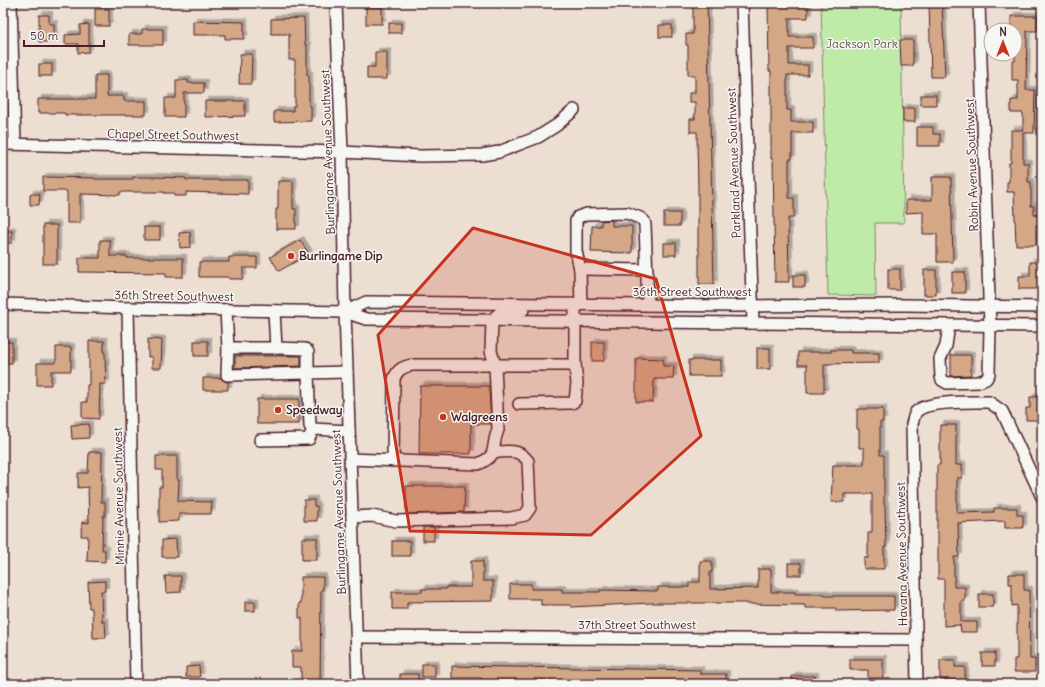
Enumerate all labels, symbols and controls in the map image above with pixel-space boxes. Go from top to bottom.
scale bar [24,22,104,48]
north arrow [983,22,1023,62]
text: N [999,25,1007,39]
text: 50 m [30,28,59,43]
park label: Jackson Park [826,36,898,51]
street label: Burlingame Avenue Southwest [317,69,338,235]
street label: Parkland Avenue Southwest [723,87,744,239]
street label: Robin Avenue Southwest [962,98,981,232]
street label: Chapel Street Southwest [107,126,239,143]
place label: Burlingame Dip [299,248,383,264]
marker: Burlingame Dip [286,251,296,261]
street label: 36th Street Southwest [632,284,752,299]
street label: 36th Street Southwest [114,287,234,304]
place label: Speedway [286,402,343,418]
marker: Speedway [273,405,283,415]
place label: Walgreens [451,409,508,425]
marker: Walgreens [438,412,448,422]
street label: Minnie Avenue Southwest [110,427,127,565]
street label: Burlingame Avenue Southwest [328,429,349,595]
street label: Havana Avenue Southwest [893,482,910,626]
street label: 37th Street Southwest [578,617,696,632]

